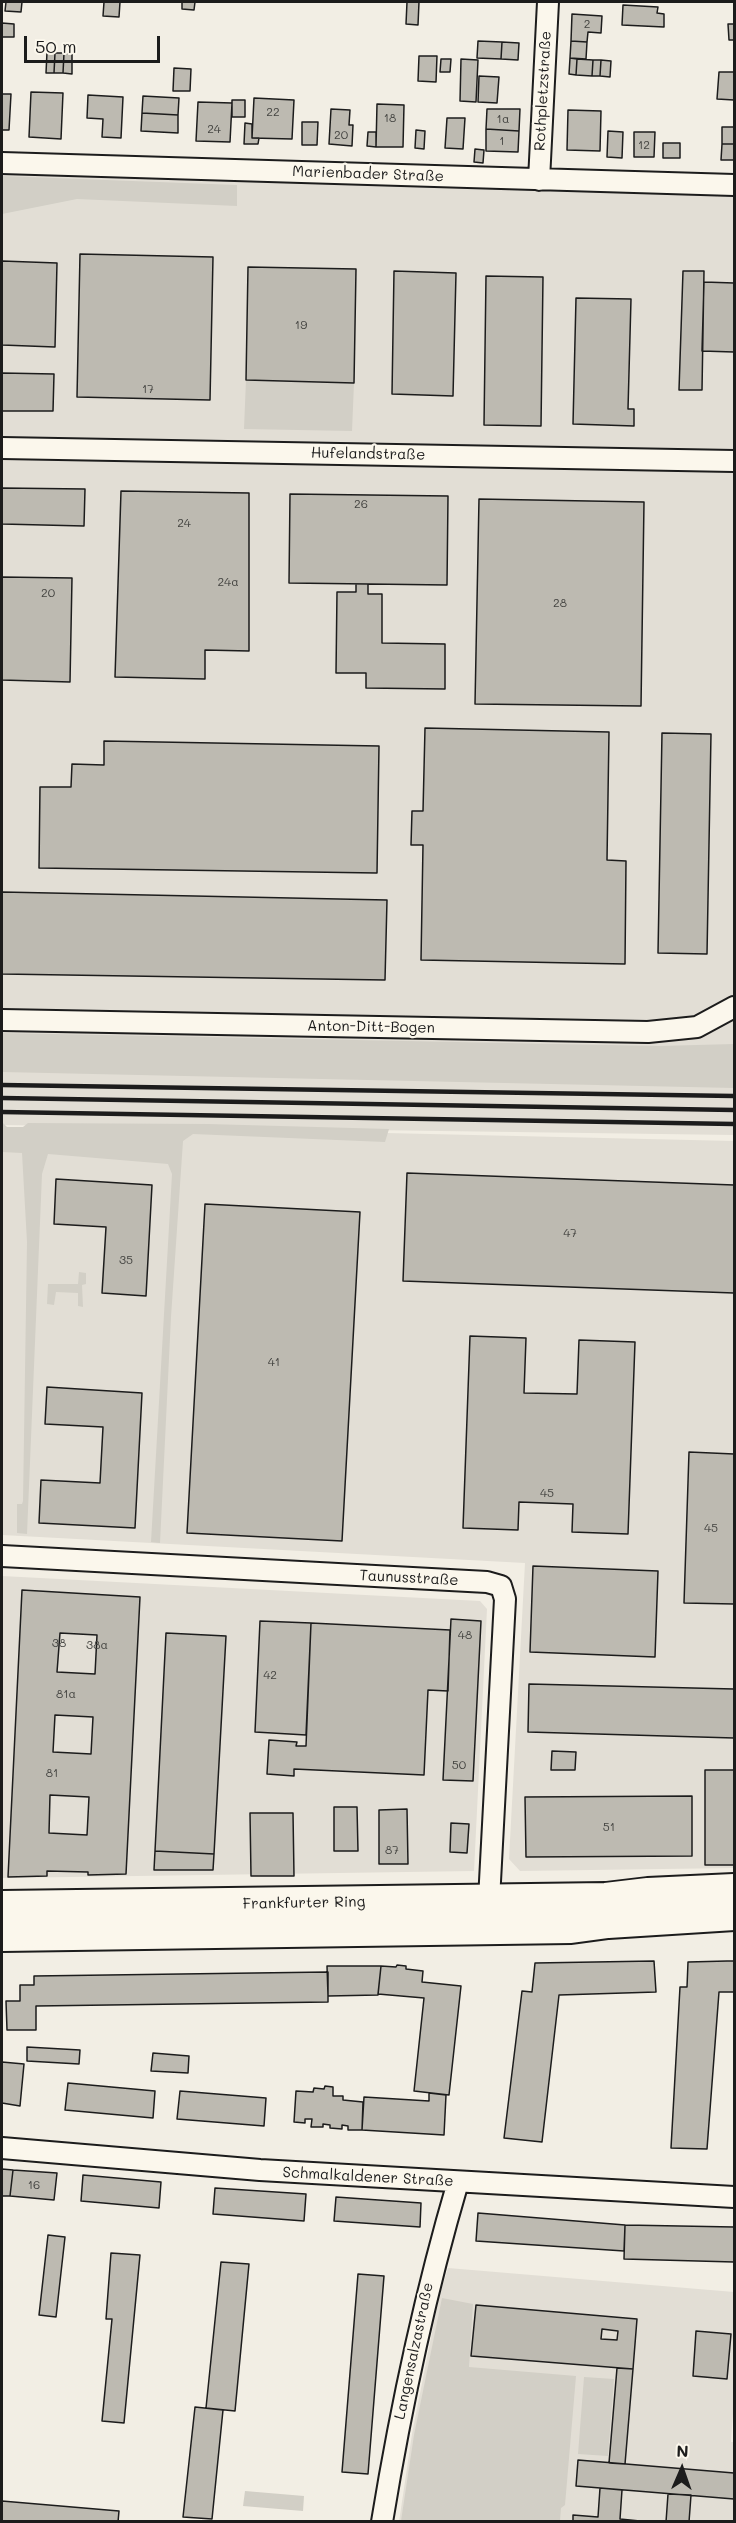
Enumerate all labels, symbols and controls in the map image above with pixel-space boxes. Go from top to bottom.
house number: 2 [584,17,590,31]
scale bar [27,24,164,62]
street label: Rothpletzstraße [531,30,555,152]
text: 50 m [35,34,77,58]
house number: 22 [266,105,280,119]
house number: 18 [384,111,396,125]
house number: 1a [497,112,509,126]
house number: 24 [207,122,221,136]
house number: 20 [334,128,348,142]
house number: 1 [499,134,505,148]
house number: 12 [638,138,650,152]
street label: Marienbader Straße [292,162,444,186]
house number: 19 [295,318,307,332]
house number: 17 [142,382,154,396]
street label: Hufelandstraße [311,444,425,464]
house number: 26 [354,497,368,511]
house number: 24 [177,516,191,530]
house number: 24a [217,575,239,589]
house number: 20 [41,586,55,600]
house number: 28 [553,596,567,610]
street label: Anton-Ditt-Bogen [307,1017,435,1037]
house number: 47 [563,1226,577,1240]
house number: 35 [119,1253,133,1267]
house number: 41 [268,1355,280,1369]
house number: 45 [540,1486,554,1500]
house number: 45 [704,1521,718,1535]
street label: Taunusstraße [359,1566,459,1590]
house number: 48 [458,1628,472,1642]
house number: 38 [52,1636,66,1650]
house number: 38a [86,1638,108,1652]
house number: 42 [263,1668,277,1682]
house number: 81a [56,1687,76,1701]
house number: 50 [452,1758,466,1772]
house number: 81 [46,1766,58,1780]
house number: 51 [603,1820,615,1834]
house number: 87 [385,1843,399,1857]
street label: Frankfurter Ring [243,1893,365,1913]
street label: Schmalkaldener Straße [282,2164,454,2190]
house number: 16 [28,2178,40,2192]
street label: Langensalzastraße [391,2281,437,2421]
north arrow [652,2439,712,2499]
text: N [676,2440,689,2461]

